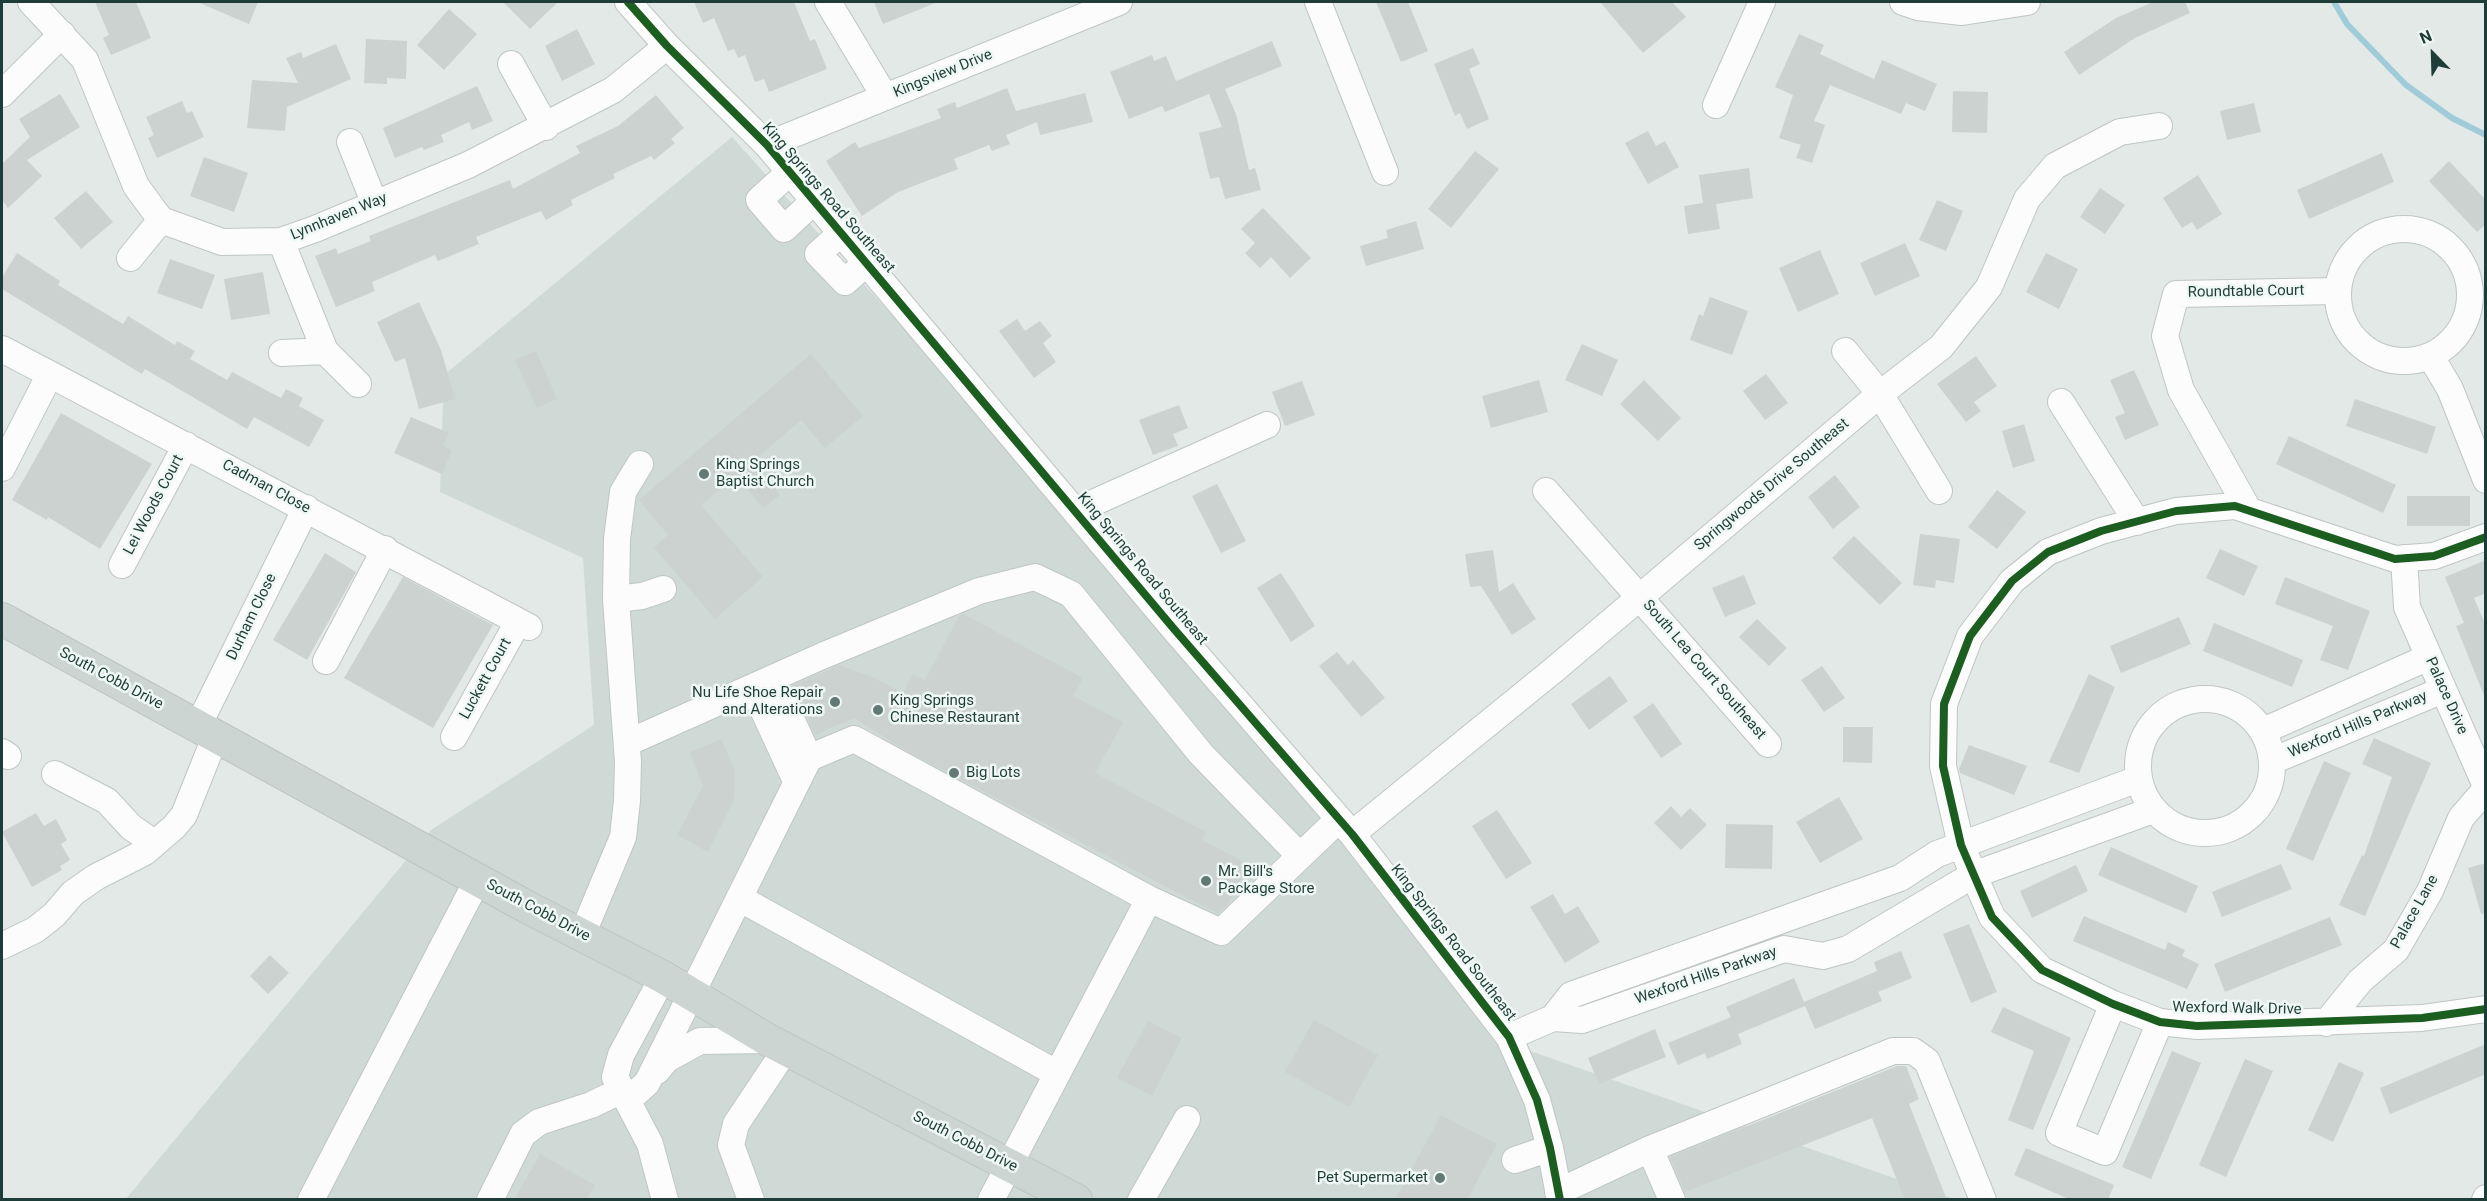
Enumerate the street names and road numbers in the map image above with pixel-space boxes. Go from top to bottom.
street label: Kingsview Drive [891,46,995,102]
street label: King Springs Road Southeast [758,119,898,277]
street label: Lynnhaven Way [288,189,390,245]
street label: Roundtable Court [2188,282,2304,302]
street label: Springwoods Drive Southeast [1691,415,1853,555]
street label: Lei Woods Court [120,452,188,558]
street label: Cadman Close [219,456,313,518]
street label: King Springs Road Southeast [1073,489,1211,649]
street label: Durham Close [223,571,281,663]
street label: South Lea Court Southeast [1639,597,1769,743]
street label: Luckett Court [456,635,516,723]
street label: South Cobb Drive [56,644,166,714]
street label: Palace Drive [2421,655,2471,737]
street label: Wexford Hills Parkway [2286,688,2430,762]
street label: King Springs Road Southeast [1386,861,1520,1025]
street label: Palace Lane [2387,872,2443,952]
street label: South Cobb Drive [483,876,593,946]
street label: Wexford Hills Parkway [1633,943,1779,1009]
street label: Wexford Walk Drive [2172,999,2302,1019]
street label: South Cobb Drive [910,1108,1020,1176]

